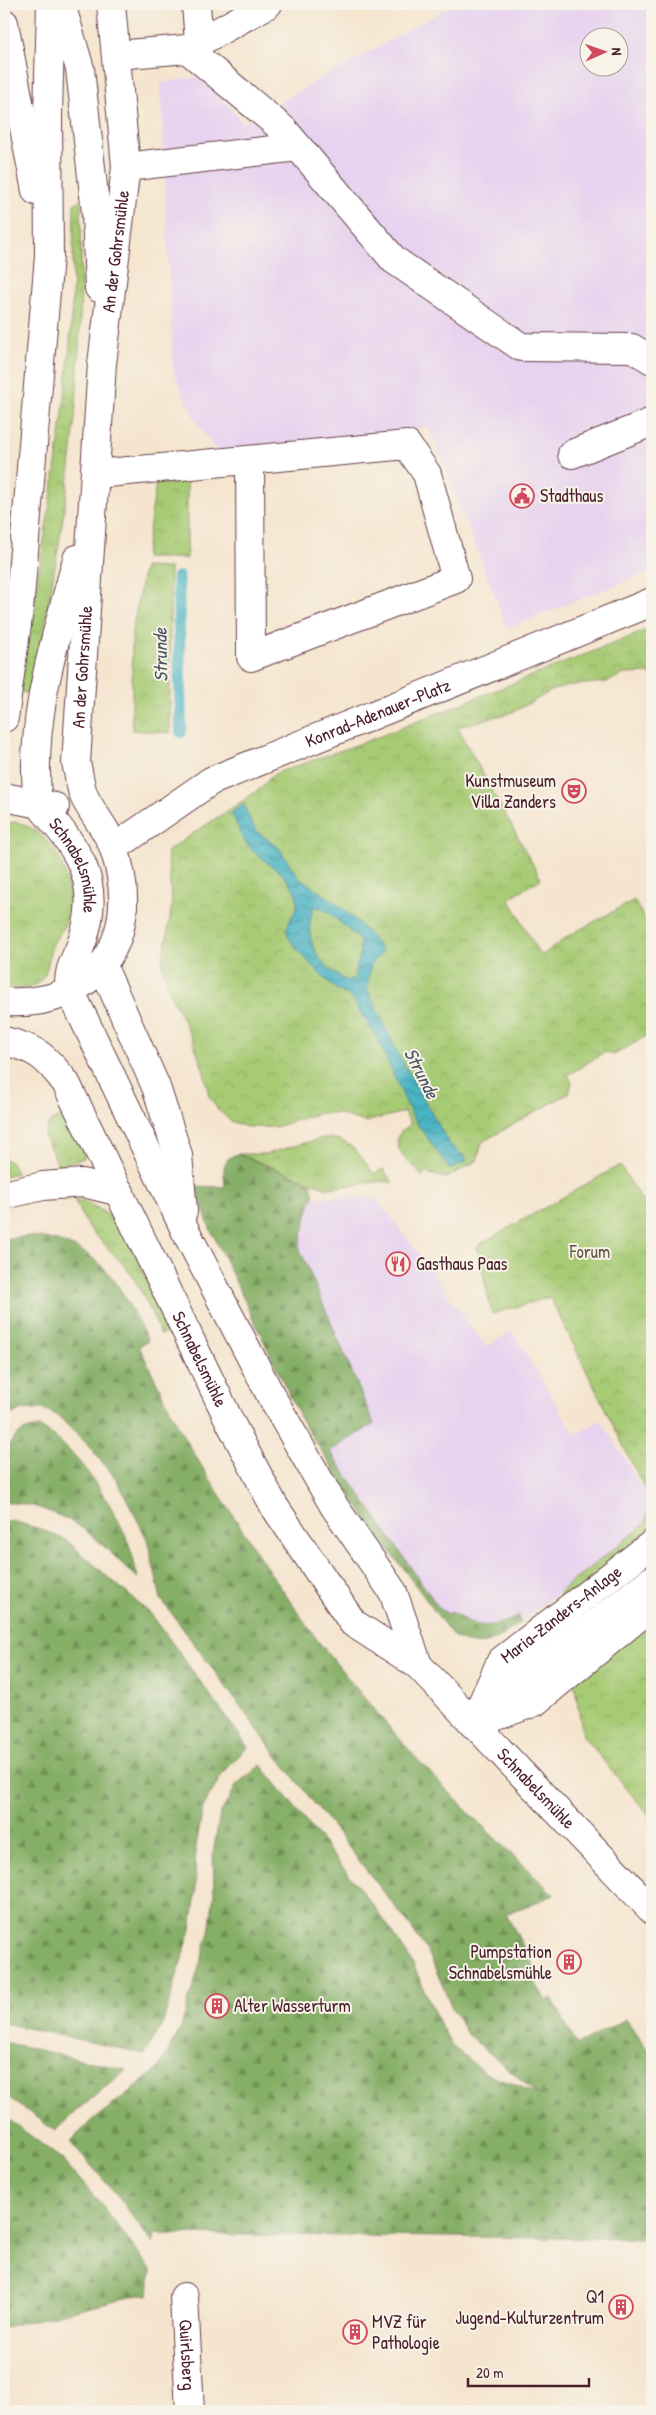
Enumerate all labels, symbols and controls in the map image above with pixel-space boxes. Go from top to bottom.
north arrow [578,28,628,78]
text: N [608,47,627,56]
street label: An der Gohrsmühle [95,189,135,314]
public building icon: Stadthaus [509,483,535,509]
place label: Stadthaus [540,483,604,508]
street label: An der Gohrsmühle [65,605,98,729]
water label: Strunde [147,626,173,682]
street label: Konrad-Adenauer-Platz [301,672,454,753]
place label: Kunstmuseum Villa Zanders [465,768,556,814]
theatre icon: Kunstmuseum Villa Zanders [561,778,587,804]
street label: Schnabelsmühle [43,812,103,914]
water label: Strunde [398,1043,446,1104]
park label: Forum [569,1239,610,1264]
restaurant icon: Gasthaus Paas [385,1251,411,1277]
place label: Gasthaus Paas [416,1251,507,1276]
street label: Schnabelsmühle [166,1307,234,1411]
street label: Maria-Zanders-Anlage [495,1559,626,1669]
street label: Schnabelsmühle [492,1742,581,1834]
place label: Pumpstation Schnabelsmühle [449,1939,552,1985]
building icon: Pumpstation Schnabelsmühle [556,1949,582,1975]
building icon: Alter Wasserturm [204,1993,230,2019]
place label: Alter Wasserturm [234,1993,351,2018]
place label: Q1 Jugend-Kulturzentrum [455,2284,604,2330]
building icon: Q1 Jugend-Kulturzentrum [608,2294,634,2320]
place label: MVZ für Pathologie [372,2309,440,2355]
street label: Quirlsberg [173,2319,202,2391]
building icon: MVZ für Pathologie [342,2319,368,2345]
scale bar [468,2355,590,2387]
text: 20 m [476,2362,503,2383]

